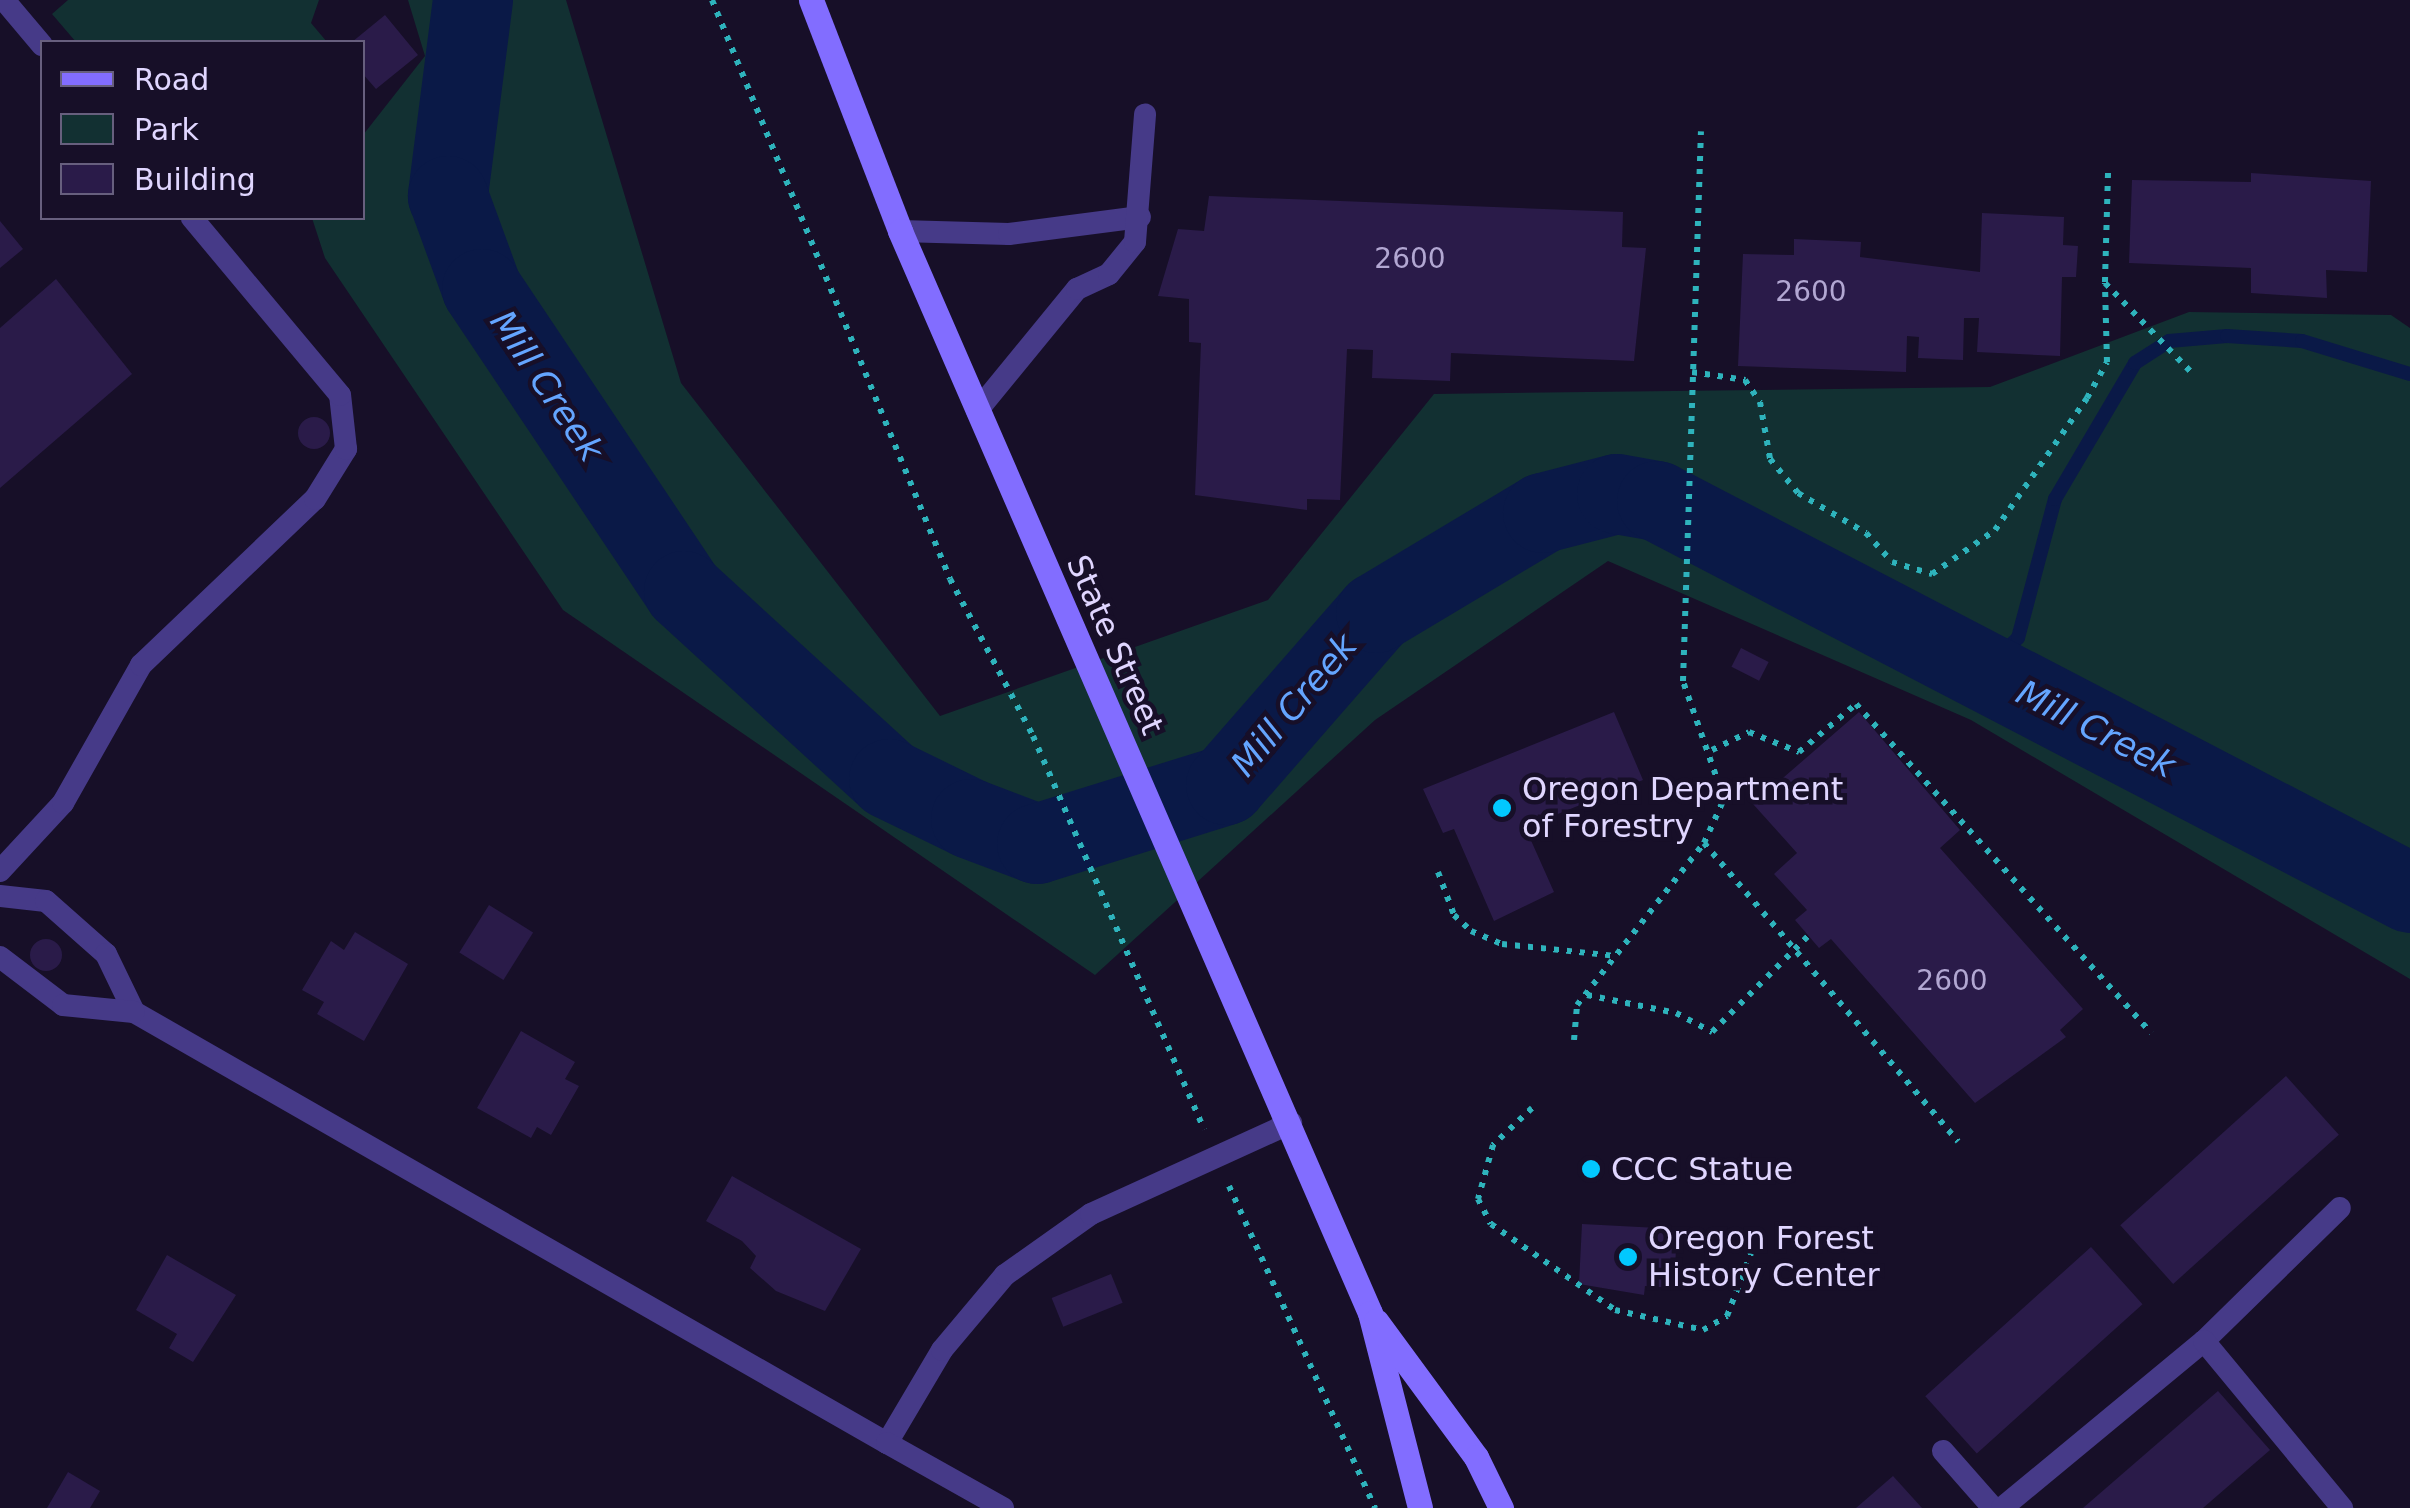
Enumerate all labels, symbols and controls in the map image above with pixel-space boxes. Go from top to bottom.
legend [40,40,365,220]
text: Road [134,62,209,97]
text: Park [134,112,199,147]
text: Building [134,162,256,197]
house number: 2600 [1374,242,1446,276]
house number: 2600 [1775,275,1847,309]
water label: Mill Creek [481,303,613,469]
street label: State Street [1058,549,1172,741]
water label: Mill Creek [1222,625,1366,785]
water label: Mill Creek [2010,671,2182,787]
place label: Oregon Department of Forestry [1522,771,1843,846]
marker: Oregon Department of Forestry [1491,797,1513,819]
house number: 2600 [1916,964,1988,998]
place label: CCC Statue [1611,1150,1793,1188]
marker: CCC Statue [1580,1158,1602,1180]
place label: Oregon Forest History Center [1648,1220,1880,1295]
marker: Oregon Forest History Center [1617,1246,1639,1268]

